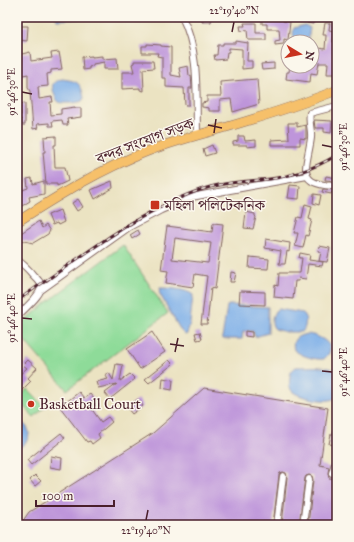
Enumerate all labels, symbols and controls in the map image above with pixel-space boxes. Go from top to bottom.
text: 22°19'40"N [209,5,259,17]
north arrow [280,34,320,74]
text: N [302,50,317,62]
text: 91°46'30"E [6,68,18,116]
street label: বন্দর সংযোগ সড়ক [93,114,197,168]
text: 91°46'30"E [338,123,350,171]
place label: মহিলা পলিটেকনিক [163,196,266,214]
marker: মহিলা পলিটেকনিক [149,199,161,211]
text: 91°46'40"E [6,293,18,343]
text: 91°46'40"E [338,347,350,397]
place label: Basketball Court [39,395,142,413]
marker: Basketball Court [26,399,36,409]
scale bar [36,482,114,508]
text: 100 m [42,489,73,503]
text: 22°19'40"N [121,525,171,537]

